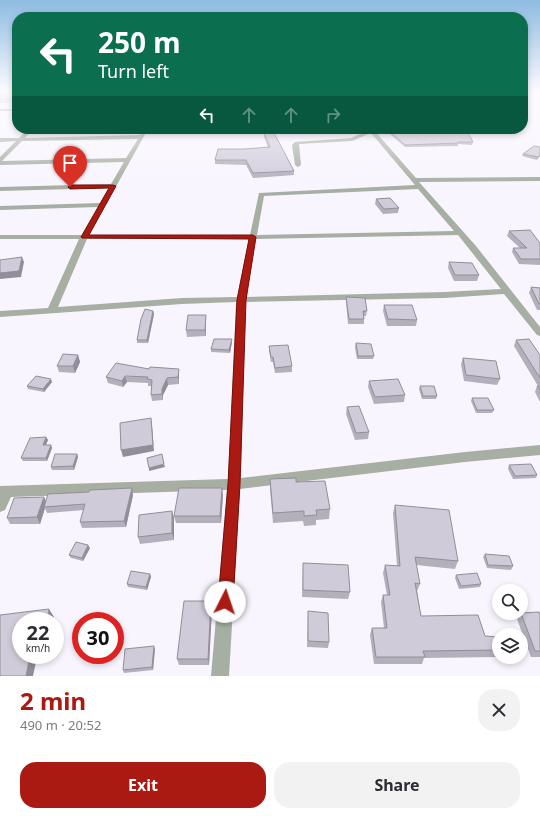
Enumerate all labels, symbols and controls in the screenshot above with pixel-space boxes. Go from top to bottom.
text: 250 m [98,23,181,61]
icon: left [32,28,84,80]
text: Turn left [98,59,169,83]
icon: left [196,104,218,126]
icon: ahead [238,104,260,126]
icon: ahead [280,104,302,126]
icon: right [322,104,344,126]
pin [53,146,87,187]
icon: arrive [59,152,81,174]
position arrow [204,581,246,623]
map controls [492,584,528,664]
button: search [492,584,528,620]
speed limit sign: 30 [72,612,124,664]
text: 22 [27,619,49,646]
button: layers [492,628,528,664]
text: km/h [26,641,50,655]
text: 2 min [20,684,86,717]
button: close [478,689,520,731]
text: 490 m · 20:52 [20,716,101,734]
button: Exit [20,762,266,808]
button: Share [274,762,520,808]

